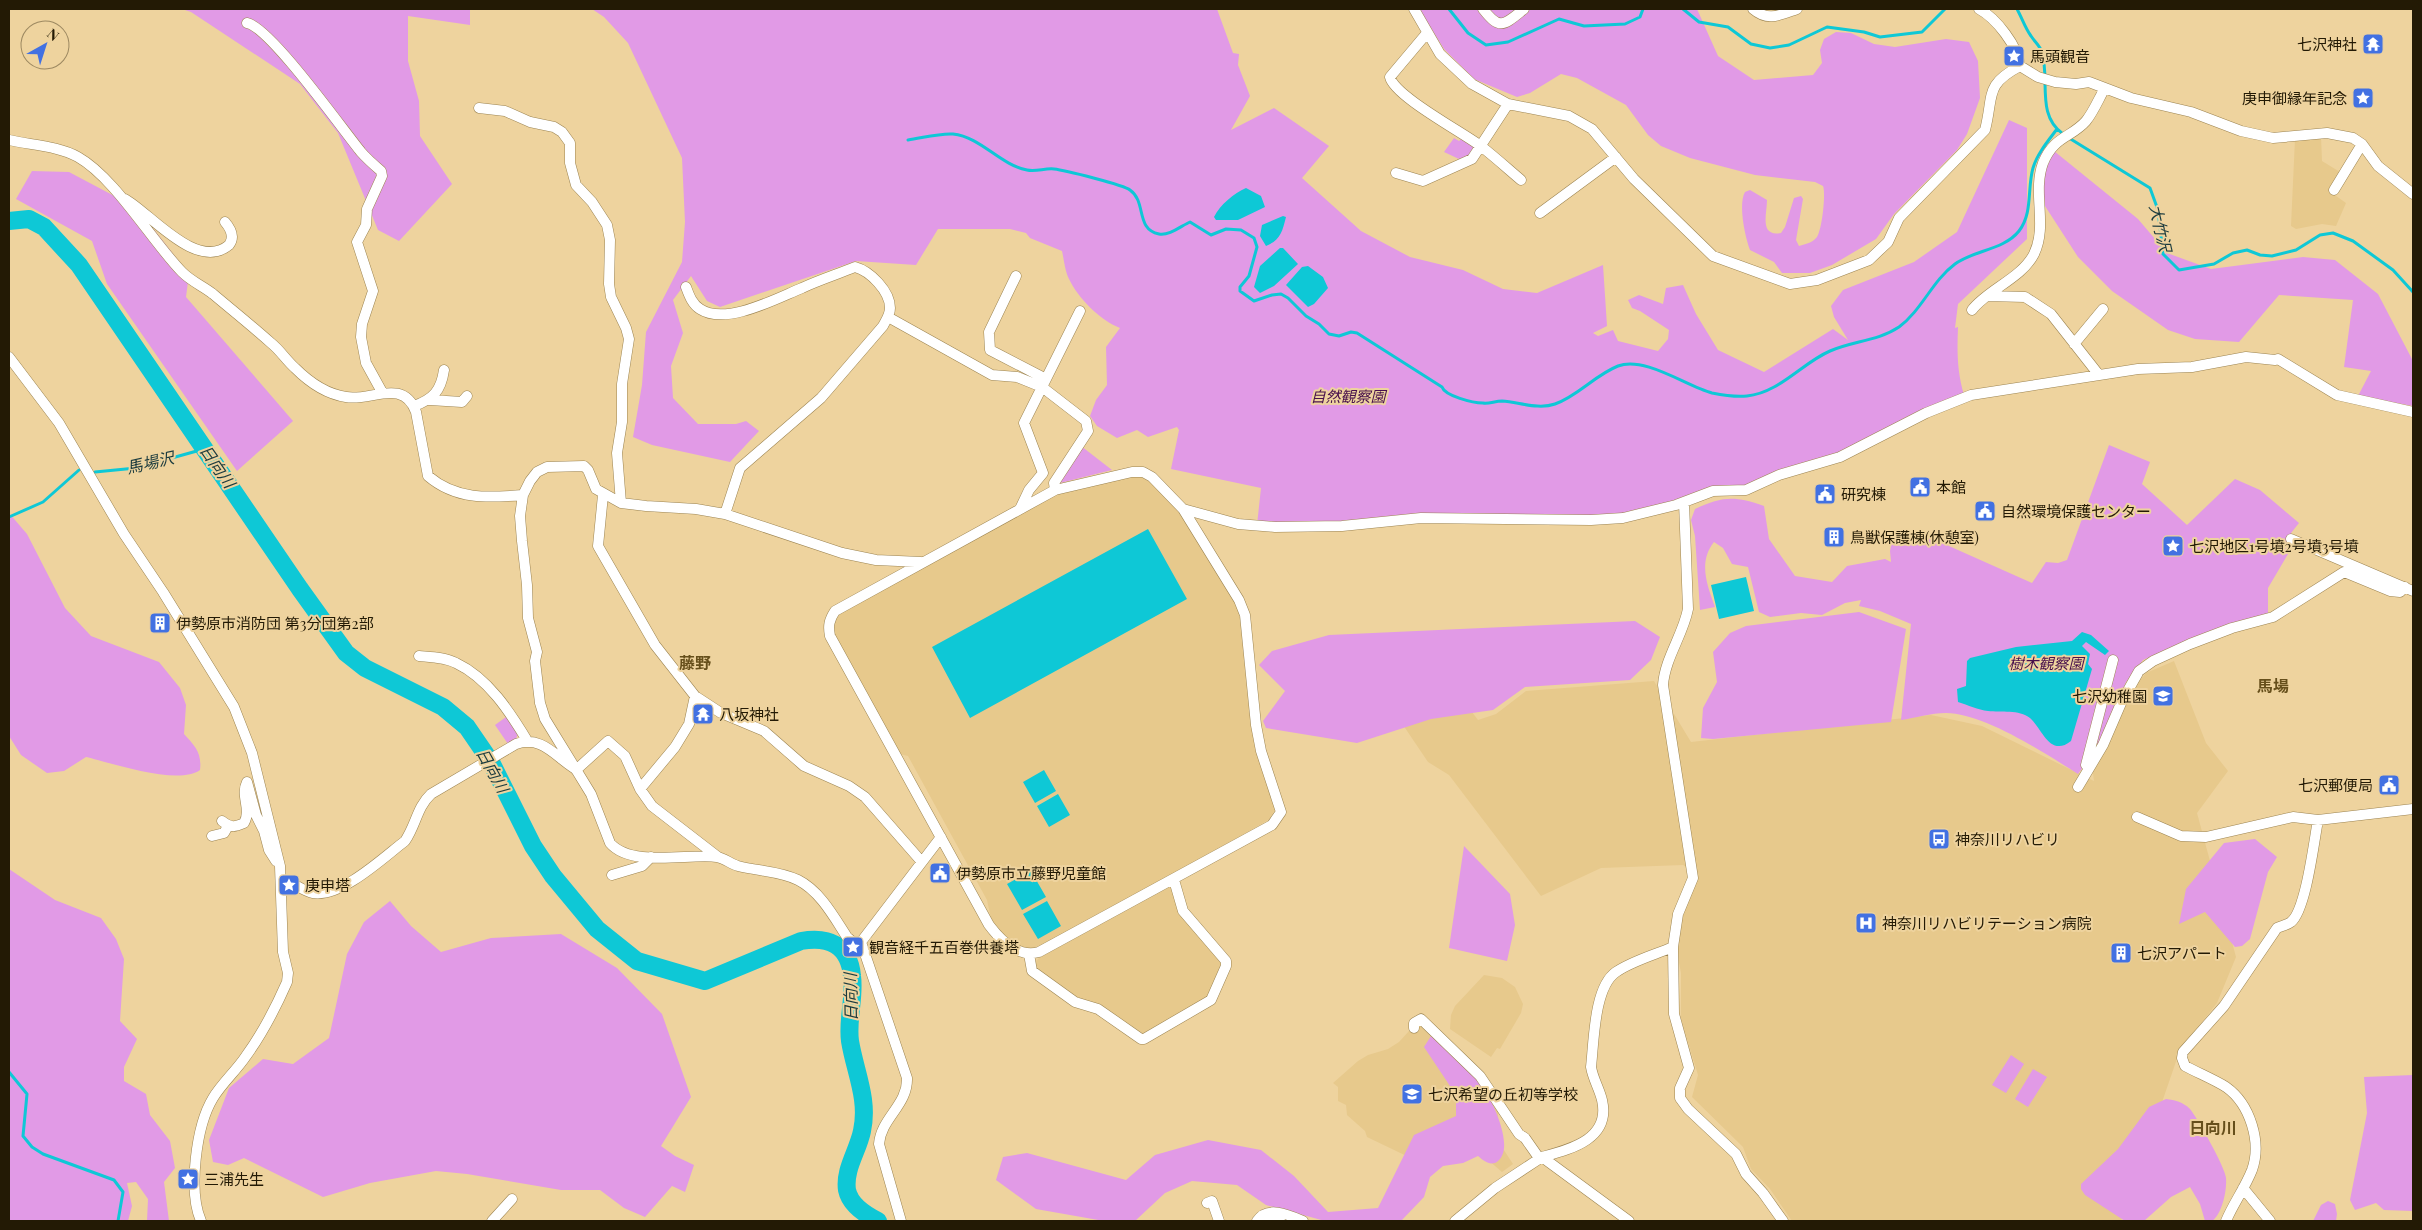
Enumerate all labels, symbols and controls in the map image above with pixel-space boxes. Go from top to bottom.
north arrow [20,20,70,70]
text: N [44,24,63,45]
temple icon: 七沢神社 [2361,32,2385,56]
place label: 七沢神社 [2297,34,2357,54]
place icon: 馬頭観音 [2002,44,2026,68]
place label: 馬頭観音 [2030,46,2090,66]
place icon: 庚申御縁年記念 [2351,86,2375,110]
place label: 庚申御縁年記念 [2242,88,2347,108]
water label: 大竹沢 [2145,202,2177,256]
park label: 自然観察園 [1310,386,1387,406]
water label: 日向川 [196,440,242,493]
water label: 馬場沢 [124,446,178,478]
public building icon: 本館 [1908,475,1932,499]
place label: 本館 [1936,477,1966,497]
public building icon: 研究棟 [1813,482,1837,506]
place label: 研究棟 [1841,484,1886,504]
public building icon: 自然環境保護センター [1973,499,1997,523]
place label: 自然環境保護センター [2001,501,2151,521]
building icon: 鳥獣保護棟(休憩室) [1822,525,1846,549]
place label: 鳥獣保護棟(休憩室) [1850,527,1979,547]
place icon: 七沢地区1号墳2号墳3号墳 [2161,534,2185,558]
place label: 七沢地区1号墳2号墳3号墳 [2189,536,2359,556]
building icon: 伊勢原市消防団 第3分団第2部 [148,611,172,635]
place label: 伊勢原市消防団 第3分団第2部 [176,613,374,633]
district label: 藤野 [679,652,711,673]
park label: 樹木観察園 [2008,653,2085,673]
district label: 馬場 [2257,675,2289,696]
school or university icon: 七沢幼稚園 [2151,684,2175,708]
place label: 七沢幼稚園 [2072,686,2147,706]
temple icon: 八坂神社 [691,702,715,726]
place label: 八坂神社 [719,704,779,724]
water label: 日向川 [472,744,515,798]
public building icon: 七沢郵便局 [2377,773,2401,797]
place label: 七沢郵便局 [2298,775,2373,795]
bus stop icon: 神奈川リハビリ [1927,827,1951,851]
place label: 神奈川リハビリ [1955,829,2060,849]
public building icon: 伊勢原市立藤野児童館 [928,861,952,885]
place label: 伊勢原市立藤野児童館 [956,863,1106,883]
place icon: 庚申塔 [277,873,301,897]
place label: 庚申塔 [305,875,350,895]
hospital icon: 神奈川リハビリテーション病院 [1854,911,1878,935]
place label: 神奈川リハビリテーション病院 [1882,913,2092,933]
place icon: 観音経千五百巻供養塔 [841,935,865,959]
place label: 観音経千五百巻供養塔 [869,937,1019,957]
building icon: 七沢アパート [2109,941,2133,965]
place label: 七沢アパート [2137,943,2227,963]
water label: 日向川 [839,971,861,1021]
school or university icon: 七沢希望の丘初等学校 [1400,1082,1424,1106]
place label: 七沢希望の丘初等学校 [1428,1084,1578,1104]
district label: 日向川 [2189,1117,2237,1138]
place icon: 三浦先生 [176,1167,200,1191]
place label: 三浦先生 [204,1169,264,1189]

